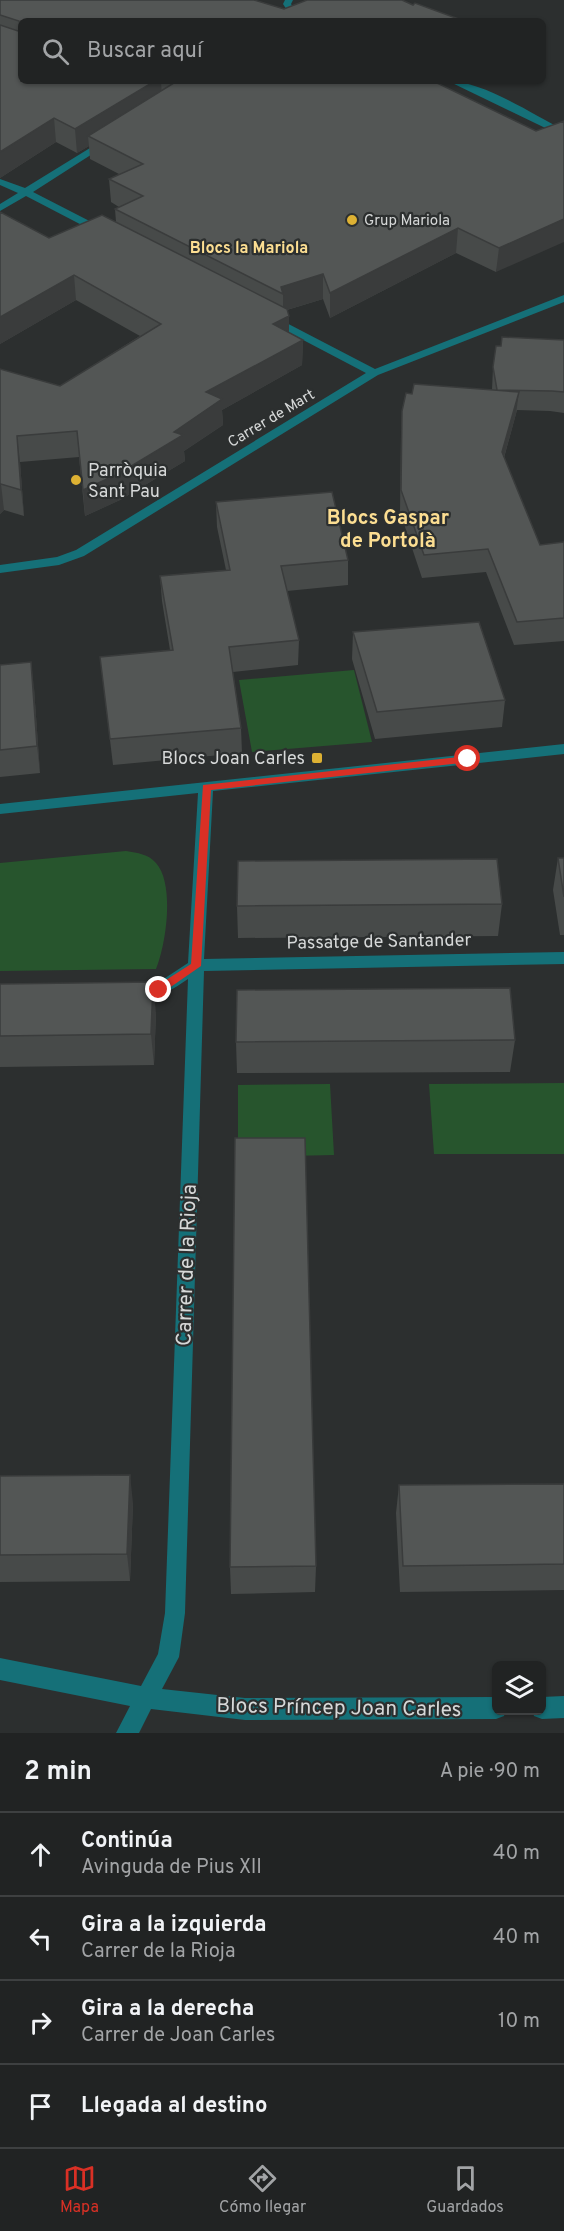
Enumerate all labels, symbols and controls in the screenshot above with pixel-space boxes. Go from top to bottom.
search box [18,18,546,84]
icon: search [39,35,72,68]
text: Buscar aquí [87,38,203,65]
place label: Grup Mariola [364,212,450,231]
marker: Grup Mariola [345,213,359,227]
district label: Blocs la Mariola [190,239,308,259]
street label: Carrer de Mart [225,386,319,453]
place label: Parròquia Sant Pau [88,460,167,504]
marker: Parròquia Sant Pau [69,473,83,487]
district label: Blocs Gaspar de Portolà [327,506,450,555]
route start [454,745,480,771]
place label: Blocs Joan Carles [162,748,305,771]
marker: Blocs Joan Carles [310,751,324,765]
street label: Passatge de Santander [286,929,472,956]
route end [145,976,171,1002]
street label: Carrer de la Rioja [171,1184,204,1347]
map controls [492,1661,546,1715]
button: layers [492,1661,546,1715]
street label: Blocs Príncep Joan Carles [216,1693,462,1724]
text: 2 min [24,1756,92,1789]
text: A pie · 90 m [440,1759,540,1785]
text: Continúa [81,1828,173,1855]
icon: ahead [24,1838,57,1871]
text: 40 m [493,1841,540,1867]
text: Avinguda de Pius XII [81,1855,262,1881]
text: Gira a la izquierda [81,1912,267,1939]
icon: left [24,1922,57,1955]
text: 40 m [493,1925,540,1951]
text: Carrer de la Rioja [81,1939,235,1965]
text: Gira a la derecha [81,1996,254,2023]
icon: right [24,2006,57,2039]
text: 10 m [498,2009,540,2035]
text: Carrer de Joan Carles [81,2023,276,2049]
icon: arrive [24,2090,57,2123]
text: Llegada al destino [81,2093,267,2120]
tab: Mapa [60,2162,99,2218]
tab: Cómo llegar [219,2162,306,2218]
tab: Guardados [426,2162,504,2218]

